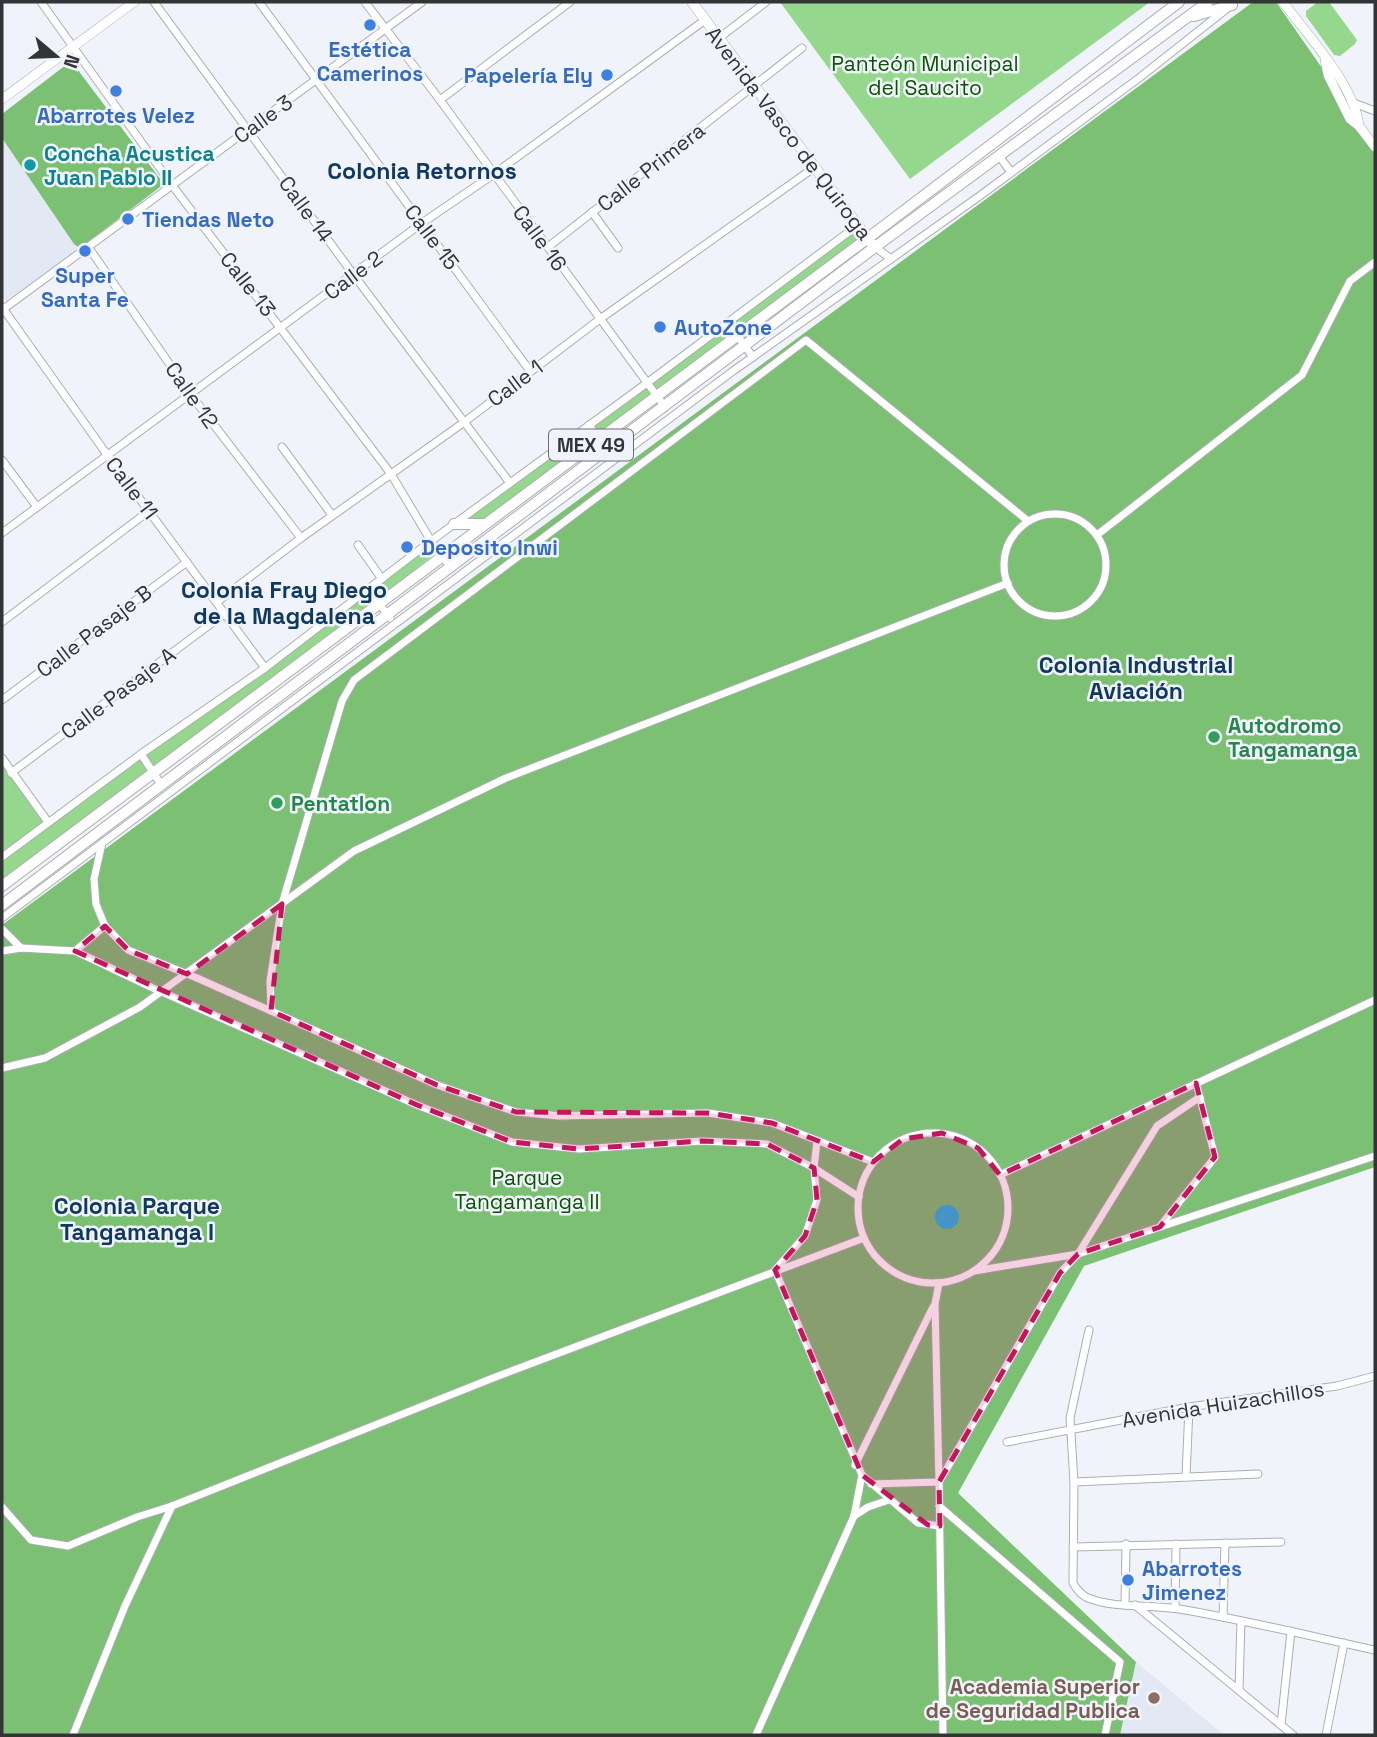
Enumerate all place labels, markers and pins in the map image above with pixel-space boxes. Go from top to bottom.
marker: Estética Camerinos [362,17,378,33]
place label: Estética Camerinos [317,36,423,87]
place label: Papelería Ely [464,62,593,89]
marker: Papelería Ely [599,67,615,83]
marker: Abarrotes Velez [108,83,124,99]
place label: Abarrotes Velez [37,102,195,129]
place label: Concha Acustica Juan Pablo II [44,140,215,191]
marker: Concha Acustica Juan Pablo II [22,157,38,173]
place label: Tiendas Neto [142,206,274,233]
marker: Tiendas Neto [120,211,136,227]
marker: Super Santa Fe [77,243,93,259]
place label: Super Santa Fe [41,262,129,313]
place label: AutoZone [674,314,772,341]
marker: AutoZone [652,319,668,335]
place label: Deposito Inwi [421,534,558,561]
marker: Deposito Inwi [399,539,415,555]
place label: Autodromo Tangamanga [1228,712,1358,763]
marker: Autodromo Tangamanga [1206,729,1222,745]
place label: Pentatlon [291,790,390,817]
marker: Pentatlon [269,795,285,811]
place label: Abarrotes Jimenez [1142,1555,1242,1606]
marker: Abarrotes Jimenez [1120,1572,1136,1588]
place label: Academia Superior de Seguridad Publica [925,1673,1140,1724]
marker: Academia Superior de Seguridad Publica [1146,1690,1162,1706]

